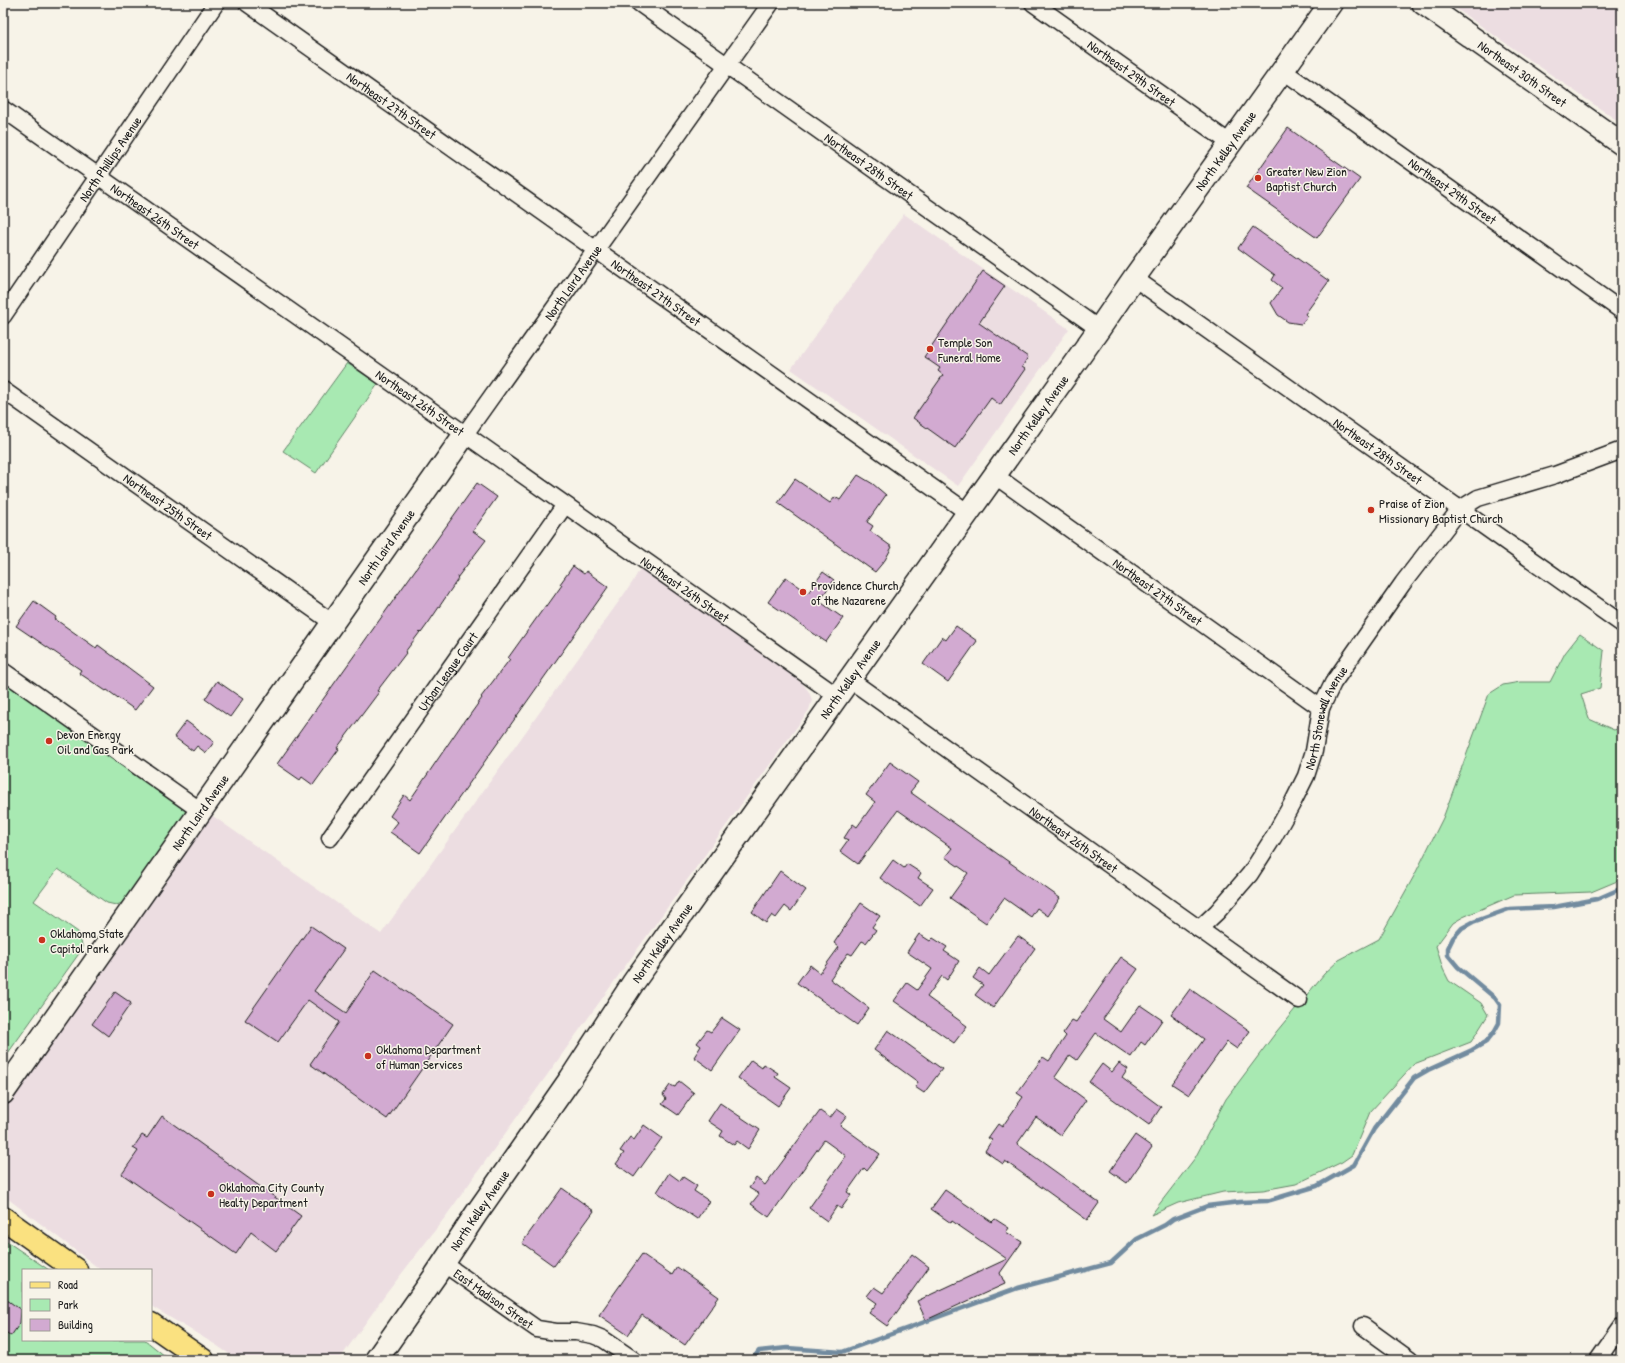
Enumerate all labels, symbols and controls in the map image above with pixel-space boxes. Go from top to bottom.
street label: Northeast 29th Street [1084,36,1180,111]
street label: Northeast 30th Street [1475,36,1571,111]
street label: Northeast 27th Street [343,67,440,143]
street label: North Kelley Avenue [1190,107,1260,194]
street label: North Phillips Avenue [74,113,145,205]
street label: Northeast 28th Street [821,128,918,204]
street label: Northeast 29th Street [1405,153,1501,229]
place label: Greater New Zion Baptist Church [1266,162,1347,195]
marker: Greater New Zion Baptist Church [1253,173,1263,183]
street label: Northeast 26th Street [107,179,203,254]
street label: North Laird Avenue [540,241,606,324]
street label: Northeast 27th Street [608,254,705,330]
place label: Temple Son Funeral Home [937,333,1001,366]
marker: Temple Son Funeral Home [925,344,935,354]
street label: Northeast 26th Street [372,365,468,440]
street label: North Kelley Avenue [1003,371,1073,458]
street label: Northeast 28th Street [1330,413,1426,489]
street label: Northeast 25th Street [120,469,216,544]
place label: Praise of Zion Missionary Baptist Church [1379,494,1503,527]
street label: North Laird Avenue [353,505,419,589]
marker: Praise of Zion Missionary Baptist Church [1366,505,1376,515]
street label: Northeast 26th Street [637,552,733,627]
street label: Northeast 27th Street [1109,554,1206,630]
place label: Providence Church of the Nazarene [811,576,899,609]
marker: Providence Church of the Nazarene [798,587,808,597]
street label: Urban League Court [413,628,482,714]
street label: North Kelley Avenue [815,635,885,722]
street label: North Stonewall Avenue [1300,662,1351,772]
place label: Devon Energy Oil and Gas Park [57,725,134,758]
marker: Devon Energy Oil and Gas Park [44,736,54,746]
street label: North Laird Avenue [167,770,233,854]
street label: Northeast 26th Street [1026,802,1122,877]
street label: North Kelley Avenue [627,899,697,986]
place label: Oklahoma State Capitol Park [50,924,124,957]
marker: Oklahoma State Capitol Park [37,935,47,945]
place label: Oklahoma Department of Human Services [376,1040,481,1073]
marker: Oklahoma Department of Human Services [363,1051,373,1061]
street label: North Kelley Avenue [445,1166,513,1254]
place label: Oklahoma City County Healty Department [219,1178,325,1211]
marker: Oklahoma City County Healty Department [206,1189,216,1199]
street label: East Madison Street [450,1264,538,1333]
legend [22,1269,152,1341]
text: Road [58,1276,78,1293]
text: Park [58,1296,78,1313]
text: Building [58,1316,93,1333]

